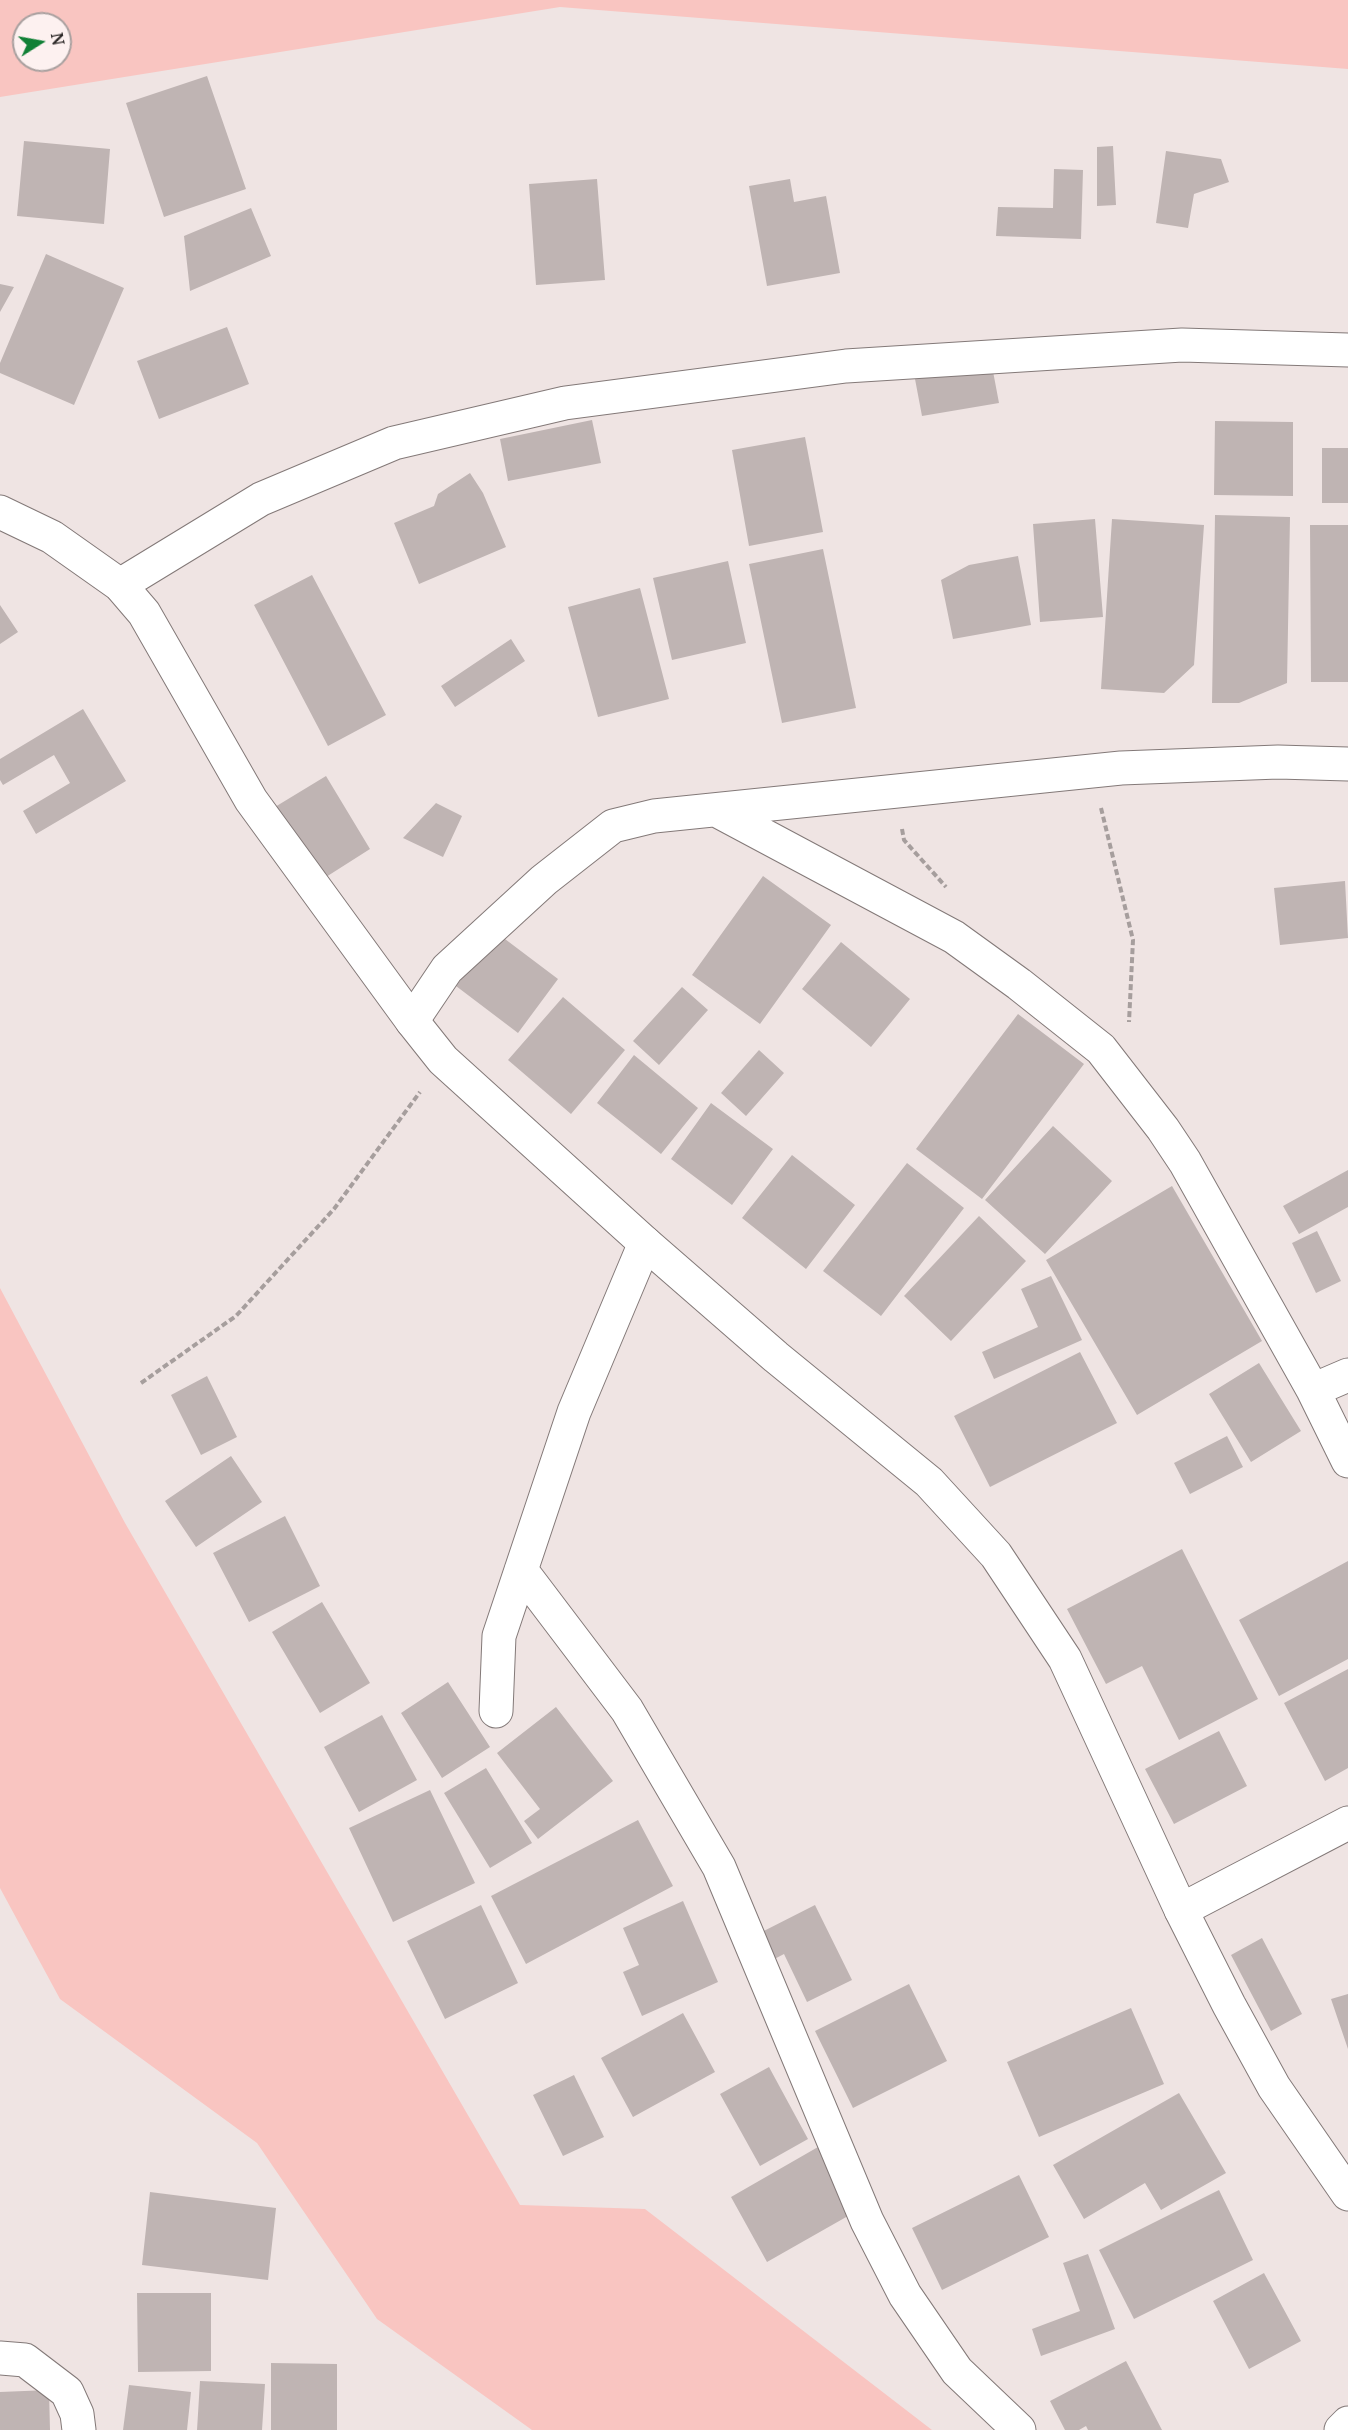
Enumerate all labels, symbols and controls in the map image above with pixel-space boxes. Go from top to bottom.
north arrow [12,12,72,72]
text: N [46,31,70,47]

